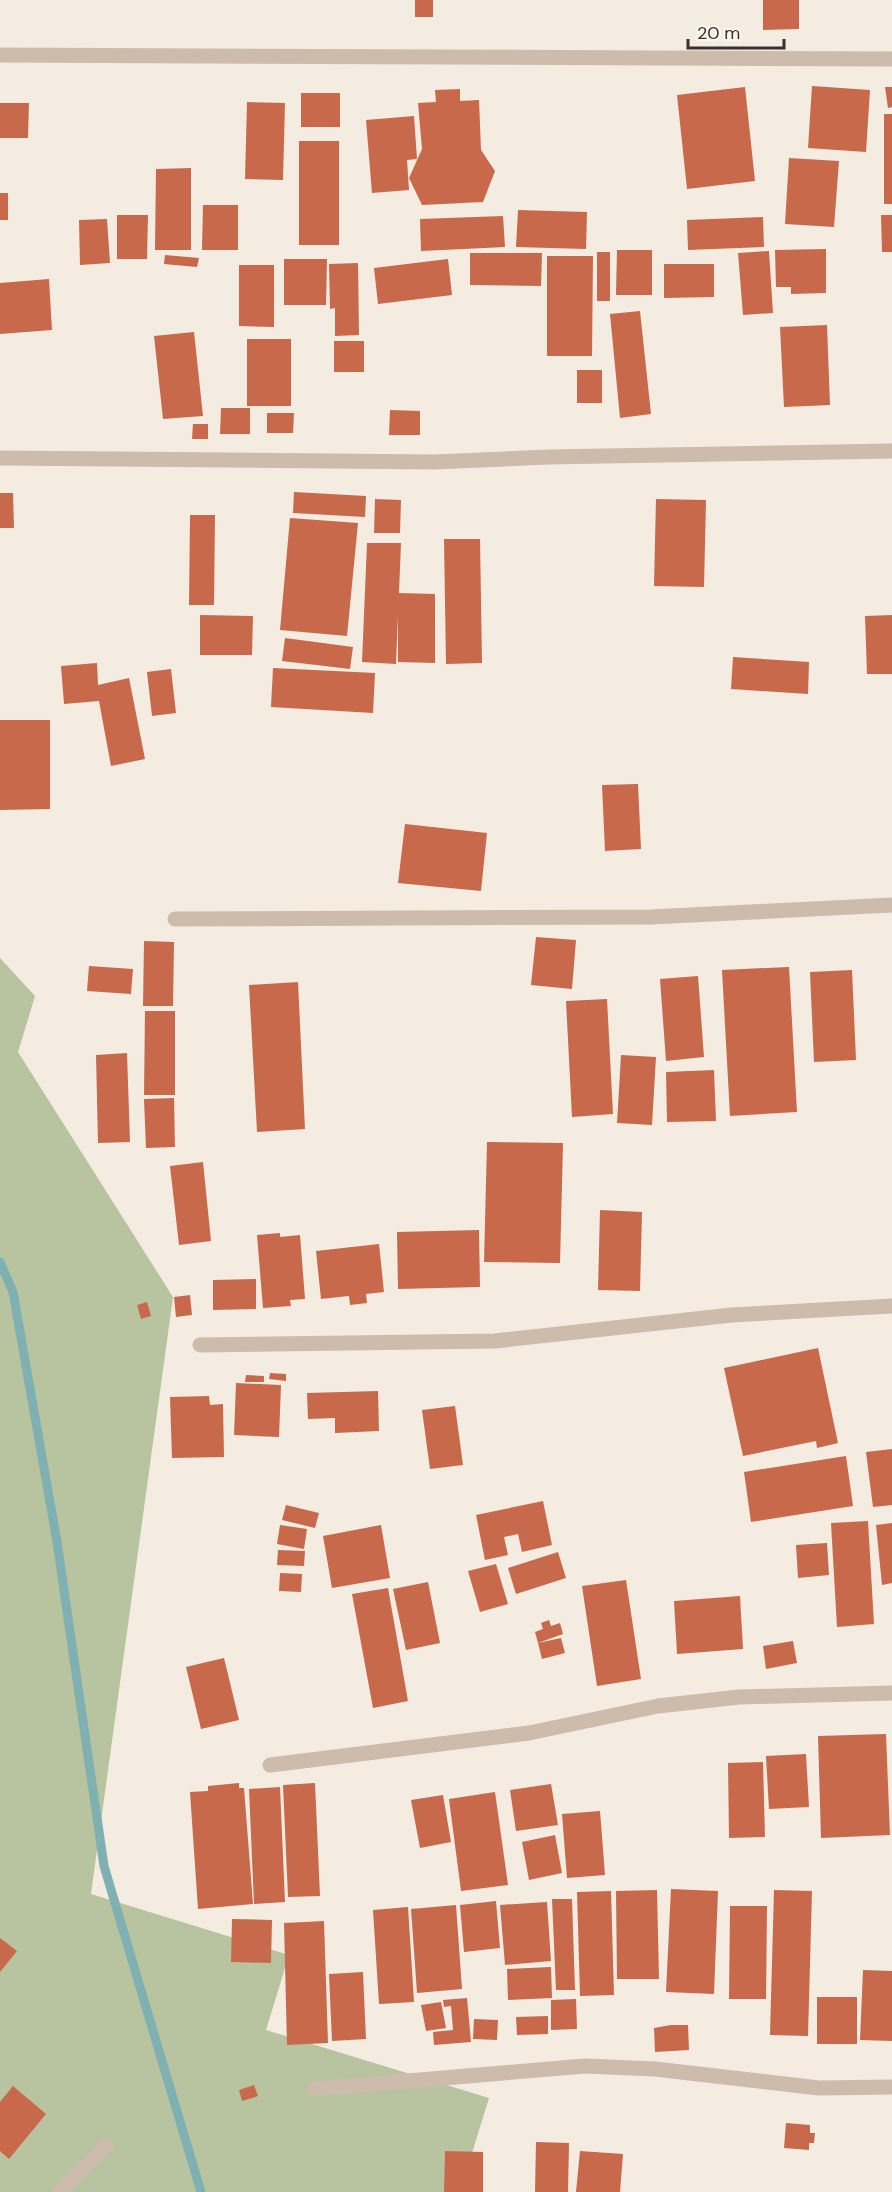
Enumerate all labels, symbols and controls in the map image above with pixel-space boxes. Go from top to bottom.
scale bar [688,12,784,50]
text: 20 m [697,21,740,45]

